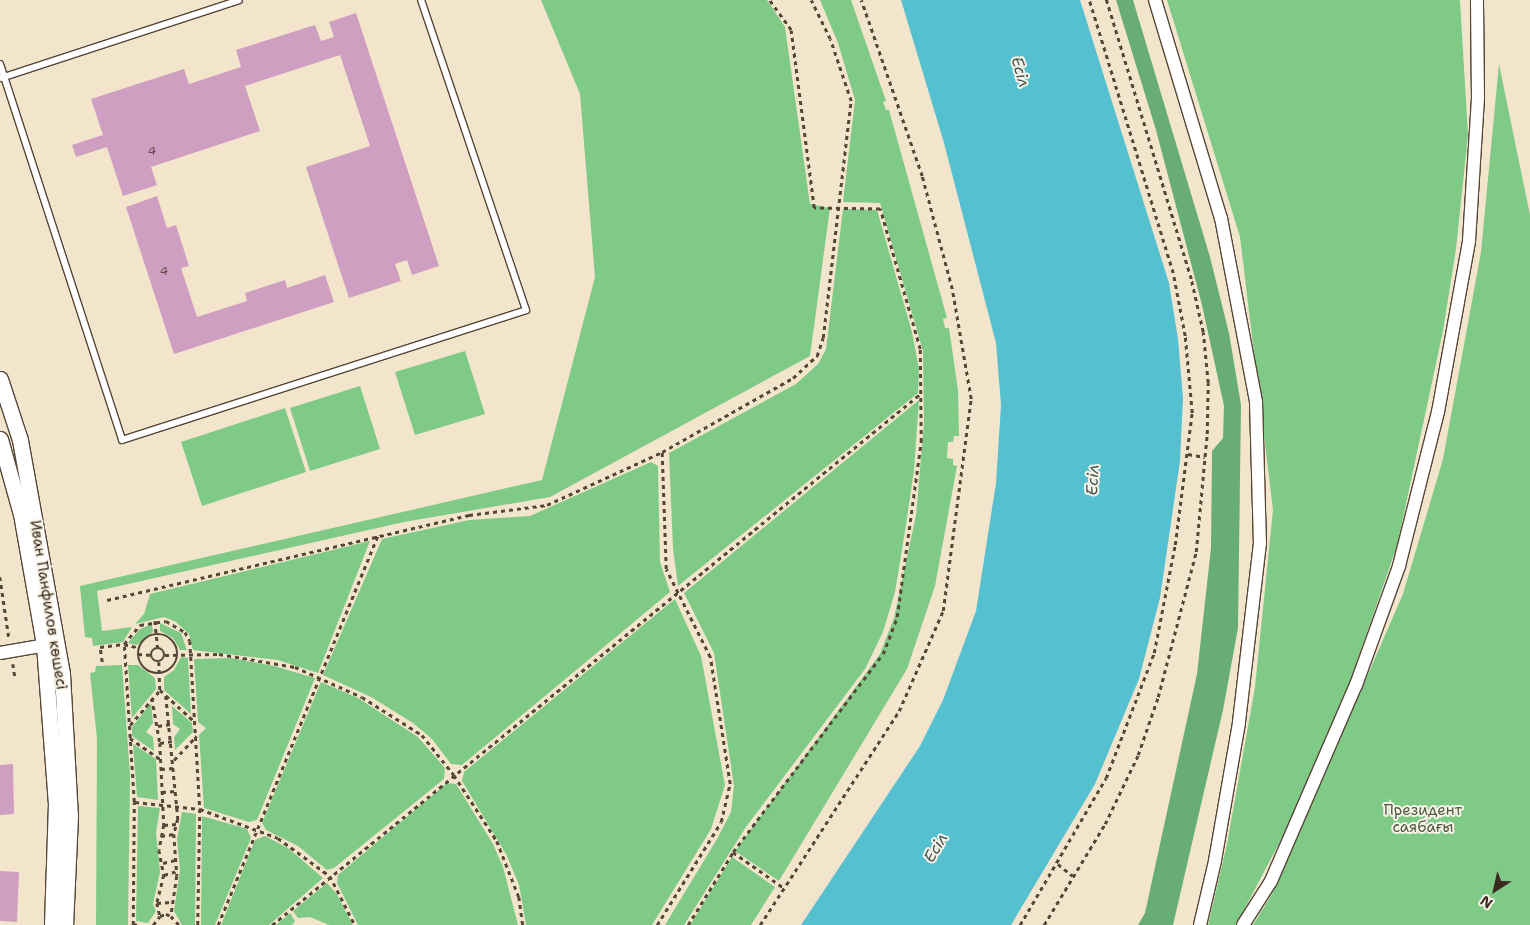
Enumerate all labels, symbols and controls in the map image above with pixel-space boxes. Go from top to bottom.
water label: Есіл [1007,55,1033,89]
house number: 4 [148,145,156,159]
house number: 4 [160,265,168,279]
water label: Есіл [1083,464,1103,496]
street label: Иван Панфилов көшесі [26,519,70,691]
park label: Президент саябағы [1384,801,1462,836]
water label: Есіл [920,830,952,866]
north arrow [1470,865,1520,915]
text: N [1477,892,1496,913]

